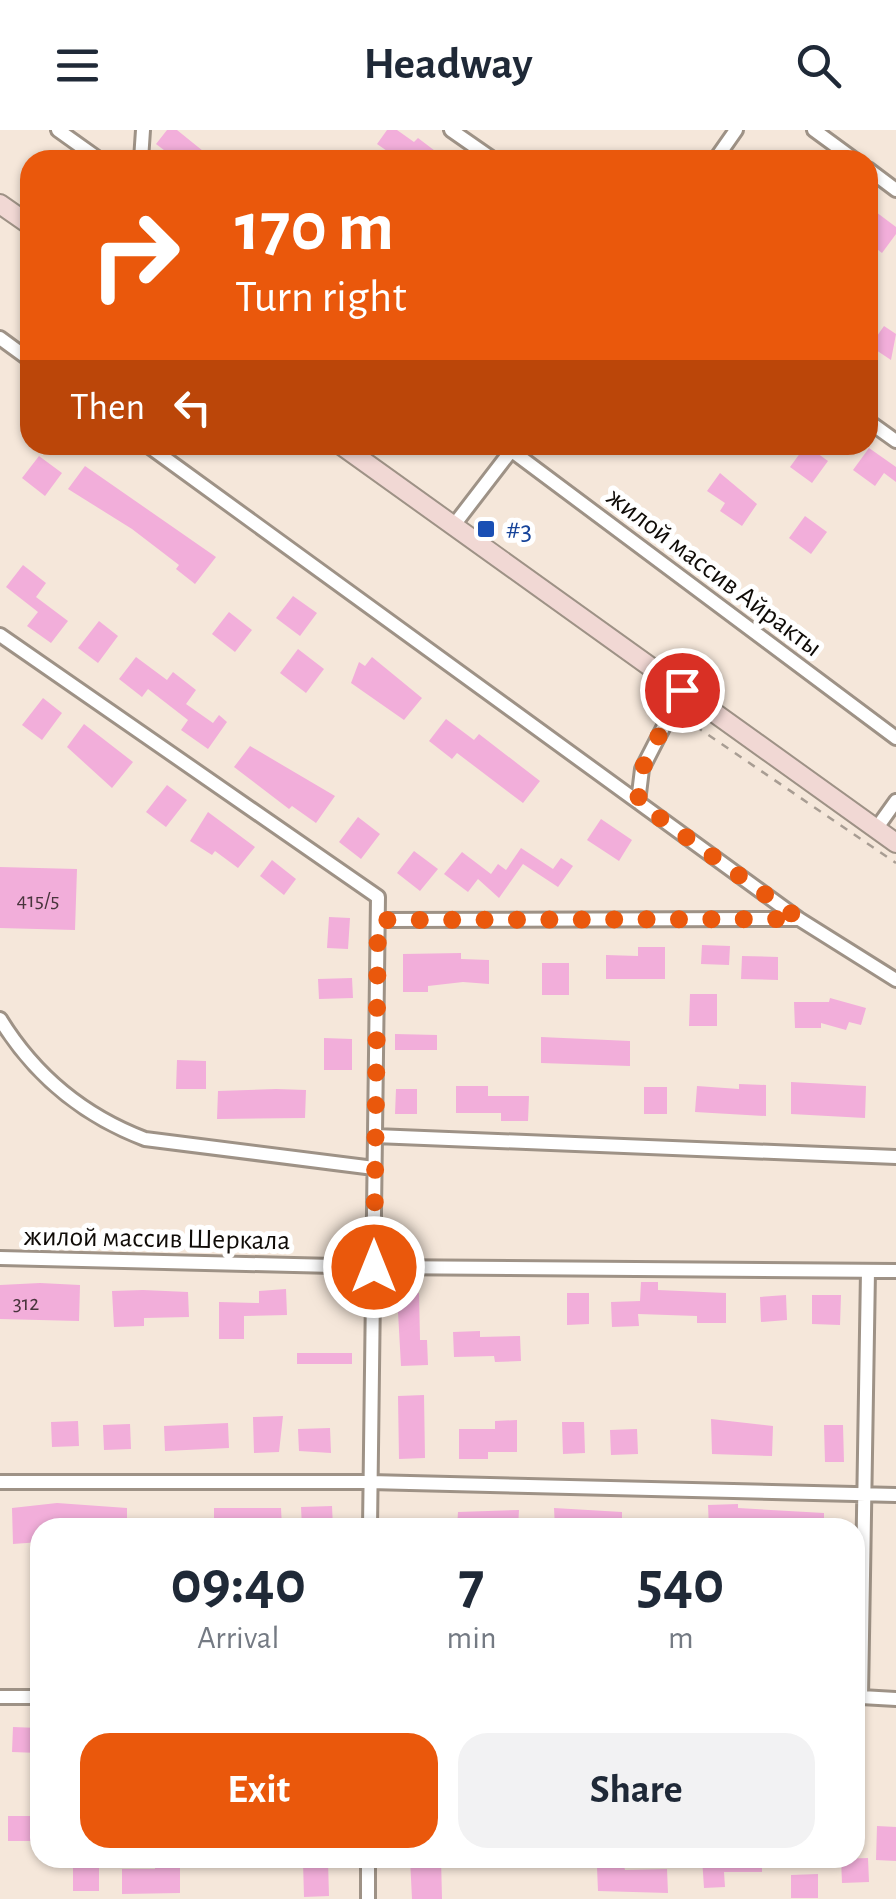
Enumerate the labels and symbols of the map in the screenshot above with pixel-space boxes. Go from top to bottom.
street label: жилой массив Айракты [601,483,827,662]
place label: #3 [506,517,532,545]
marker: #3 [475,518,497,540]
pin [640,648,725,733]
house number: 415/5 [17,889,59,911]
position arrow [322,1215,426,1319]
street label: жилой массив Шеркала [23,1223,291,1255]
house number: 312 [13,1292,39,1314]

